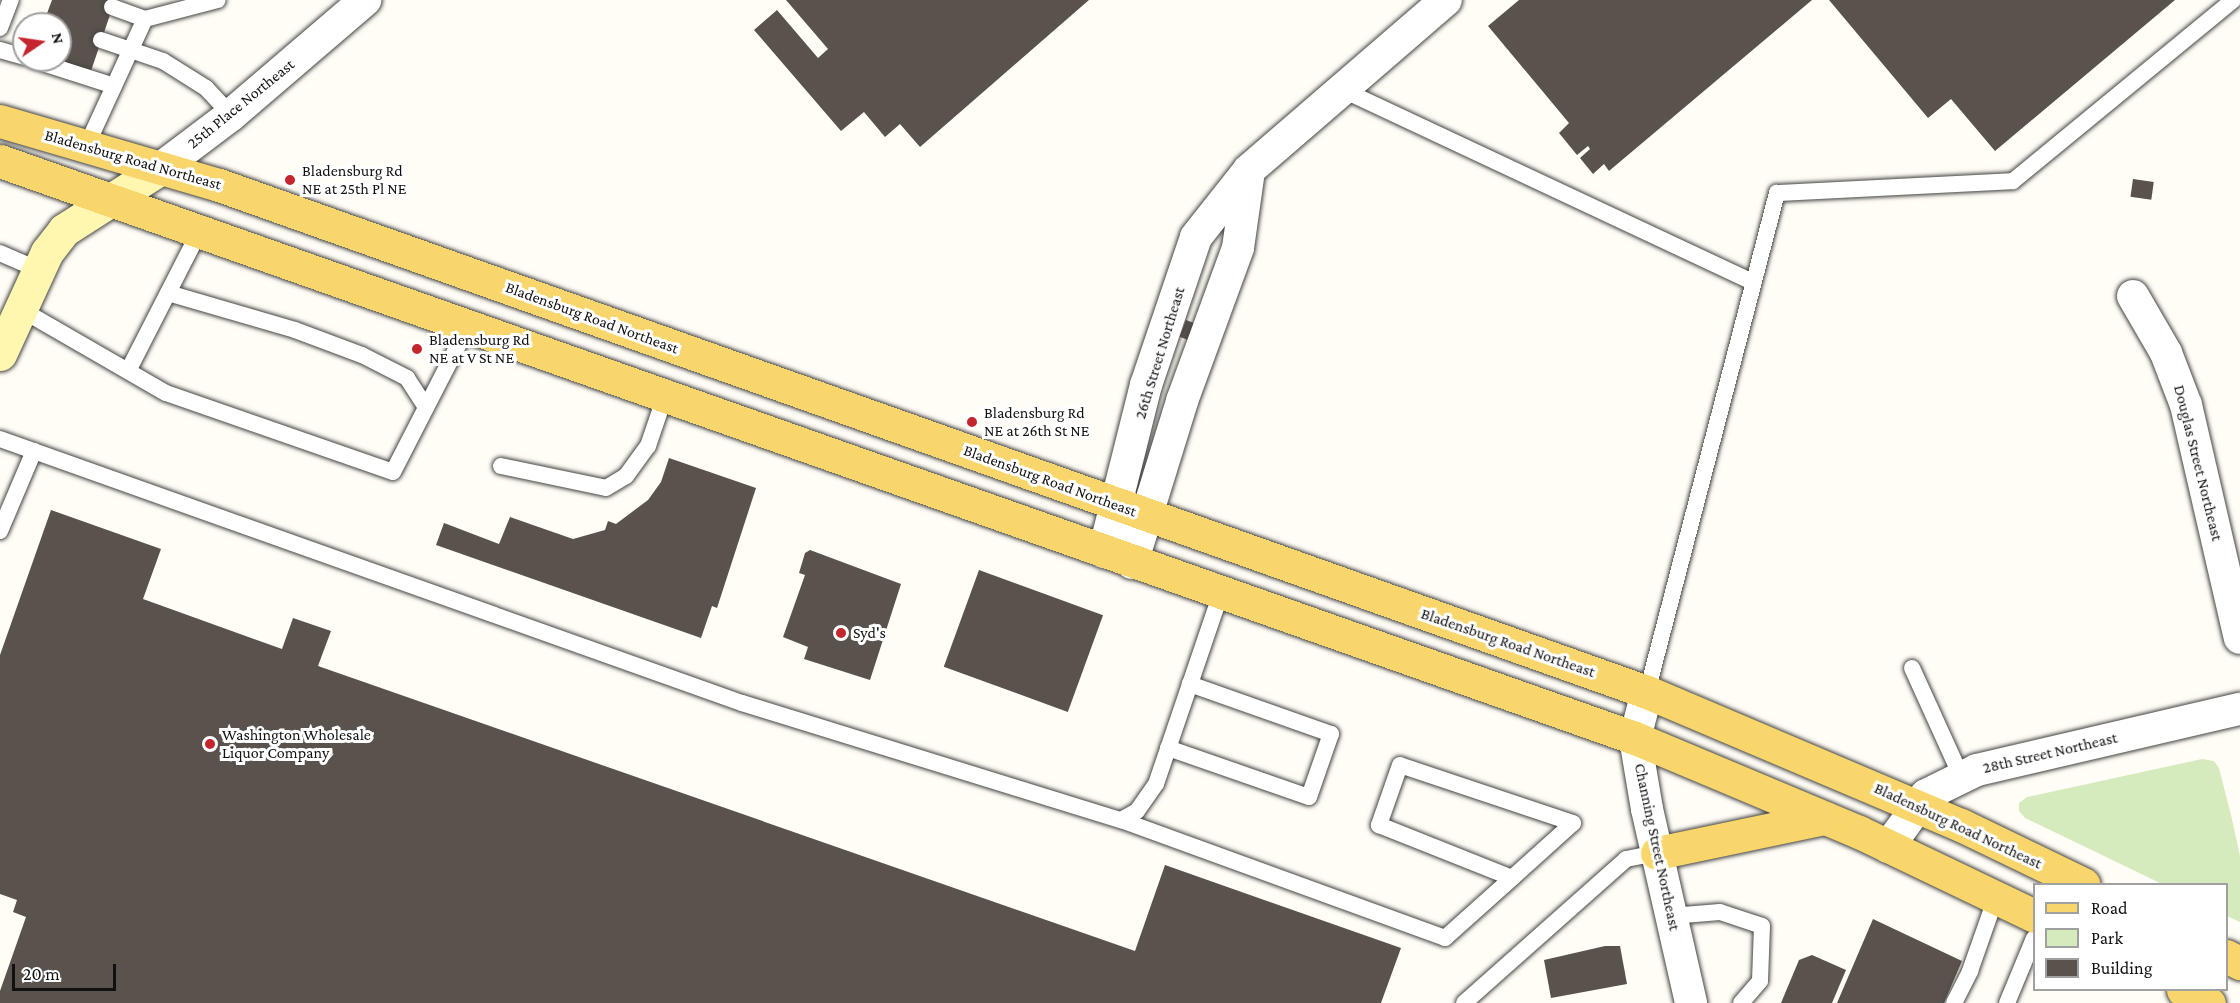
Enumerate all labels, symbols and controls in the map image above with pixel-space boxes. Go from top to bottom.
north arrow [12,12,72,72]
text: N [49,31,68,46]
street label: 25th Place Northeast [184,55,298,153]
street label: Bladensburg Road Northeast [42,126,224,194]
place label: Bladensburg Rd NE at 25th Pl NE [302,161,406,199]
marker: Bladensburg Rd NE at 25th Pl NE [283,173,297,187]
street label: Bladensburg Road Northeast [503,278,681,358]
street label: 26th Street Northeast [1131,285,1189,421]
place label: Bladensburg Rd NE at V St NE [429,330,530,368]
marker: Bladensburg Rd NE at V St NE [410,342,424,356]
street label: Douglas Street Northeast [2169,383,2227,543]
place label: Bladensburg Rd NE at 26th St NE [984,403,1089,441]
marker: Bladensburg Rd NE at 26th St NE [965,415,979,429]
street label: Bladensburg Road Northeast [961,441,1139,521]
street label: Bladensburg Road Northeast [1418,604,1598,682]
place label: Syd's [853,623,886,643]
marker: Syd's [834,626,848,640]
place label: Washington Wholesale Liquor Company [222,725,371,763]
street label: 28th Street Northeast [1981,728,2119,778]
marker: Washington Wholesale Liquor Company [203,737,217,751]
street label: Channing Street Northeast [1630,762,1684,932]
street label: Bladensburg Road Northeast [1871,779,2045,873]
legend [2033,883,2228,991]
text: Road [2091,898,2128,918]
text: Park [2091,928,2123,948]
scale bar [15,952,118,990]
text: Building [2091,958,2152,978]
text: 20 m [23,964,60,984]

